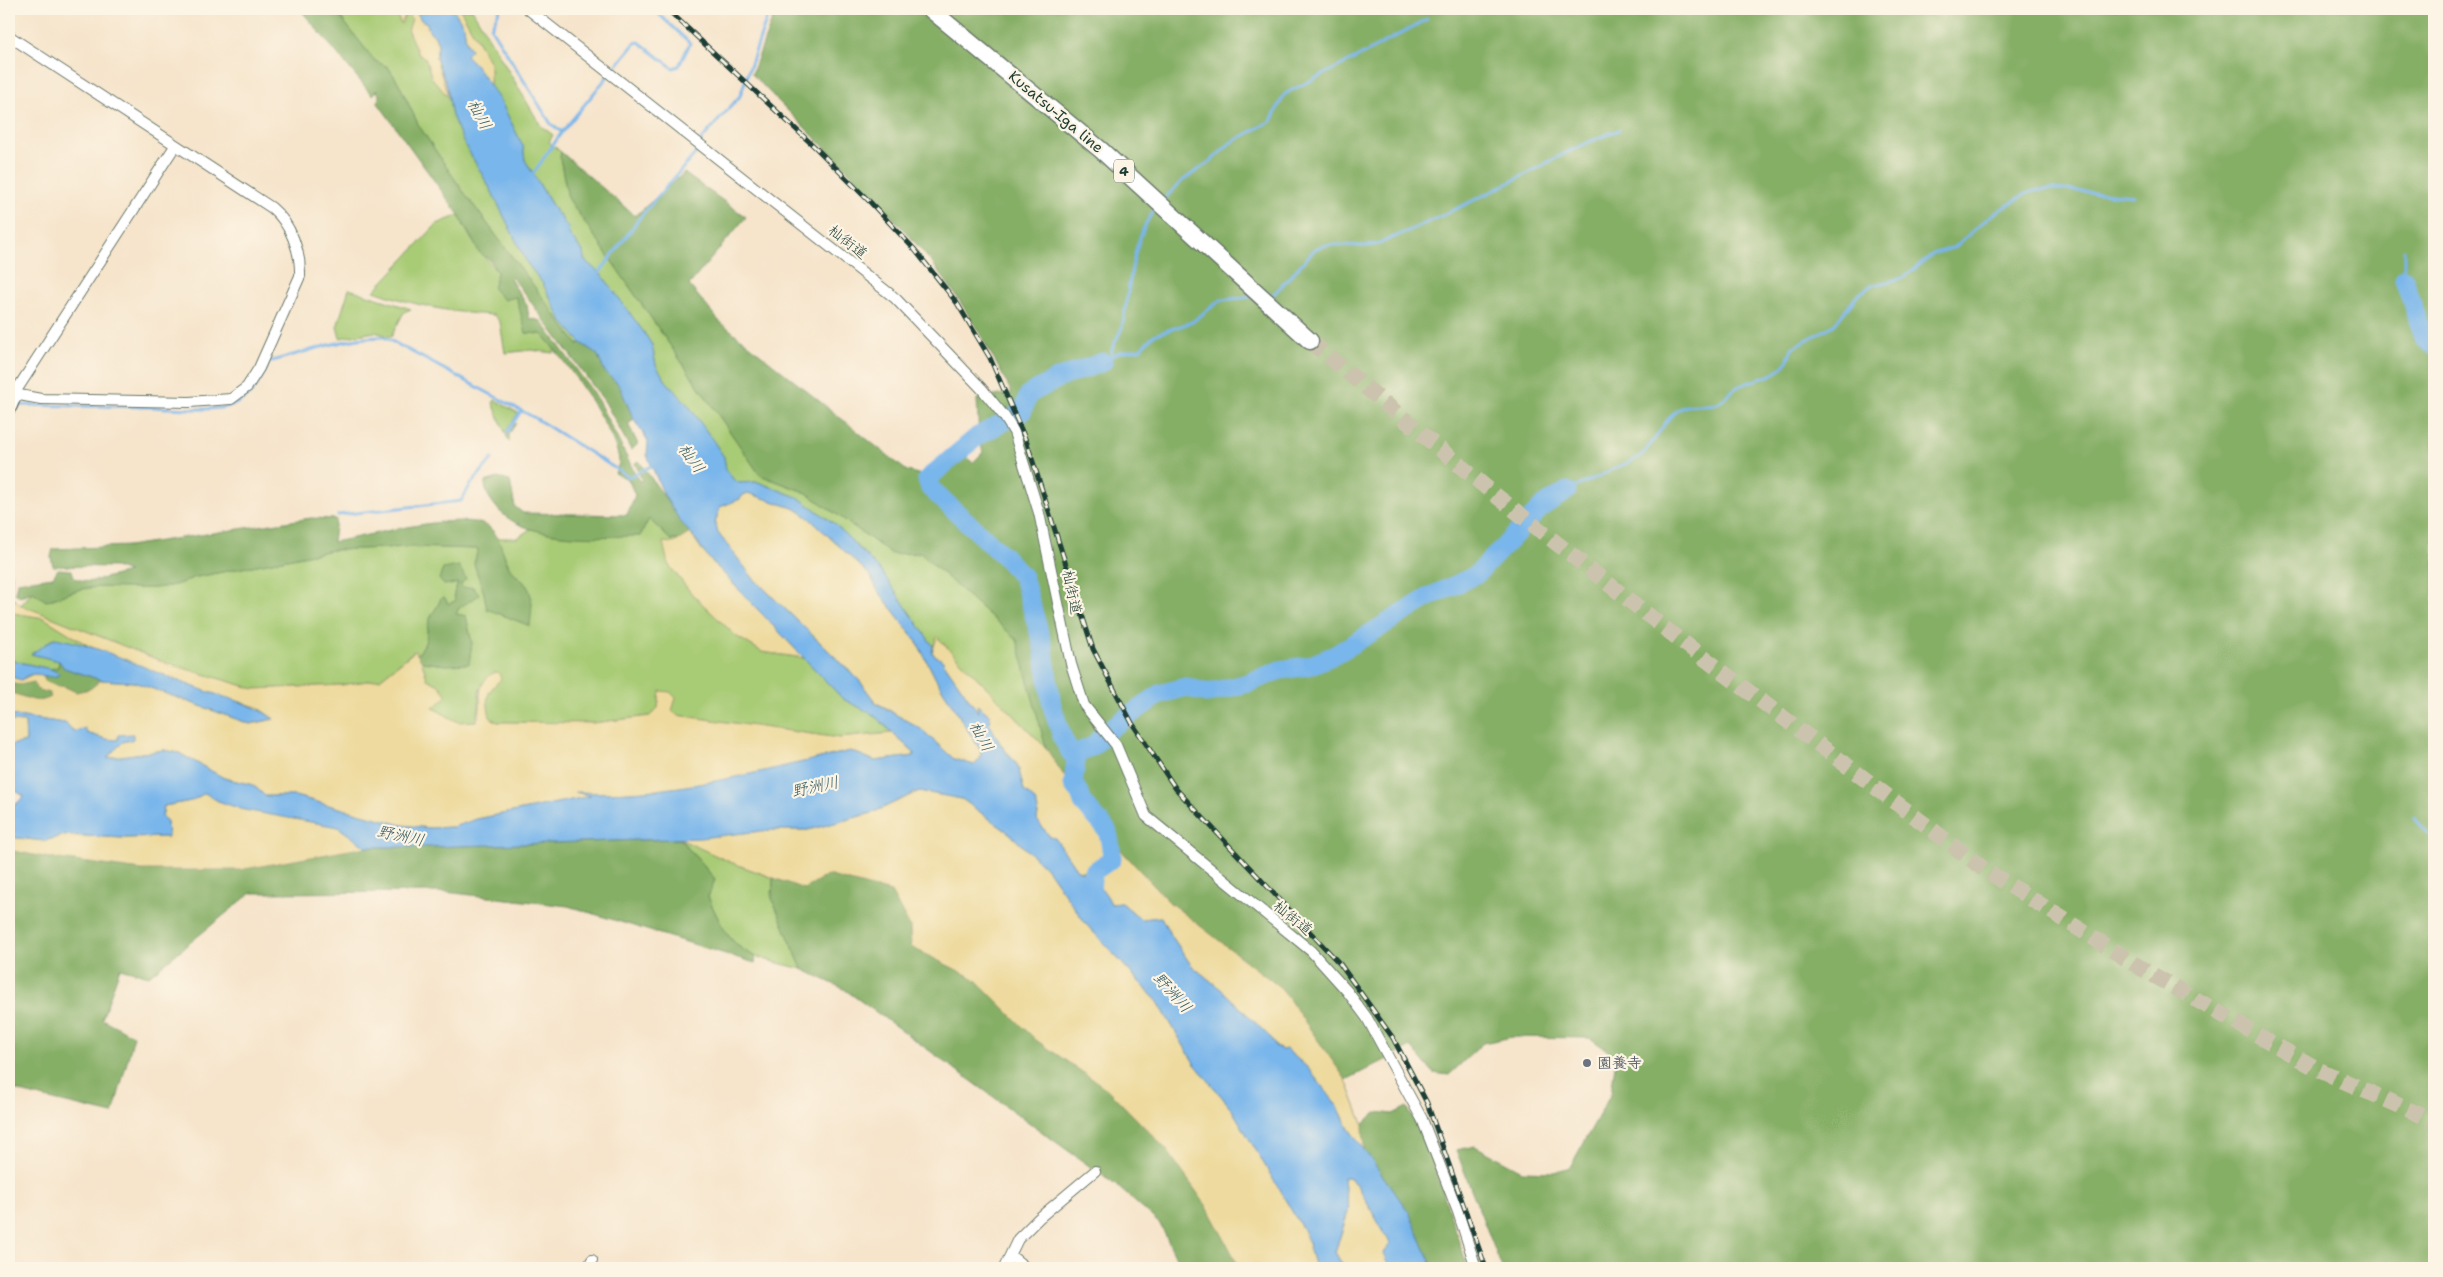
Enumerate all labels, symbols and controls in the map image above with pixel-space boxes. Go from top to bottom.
street label: Kusatsu-Iga line [1004,66,1108,158]
water label: 杣川 [463,95,497,133]
road number: 4 [1114,160,1134,182]
street label: 杣街道 [824,220,872,264]
water label: 杣川 [674,439,709,477]
street label: 杣街道 [1058,568,1086,616]
water label: 杣川 [965,717,999,755]
water label: 野洲川 [789,771,841,802]
water label: 野洲川 [375,820,427,851]
street label: 杣街道 [1269,896,1317,940]
water label: 野洲川 [1149,967,1196,1017]
place label: 園養寺 [1597,1053,1642,1073]
marker: 園養寺 [1581,1057,1593,1069]

